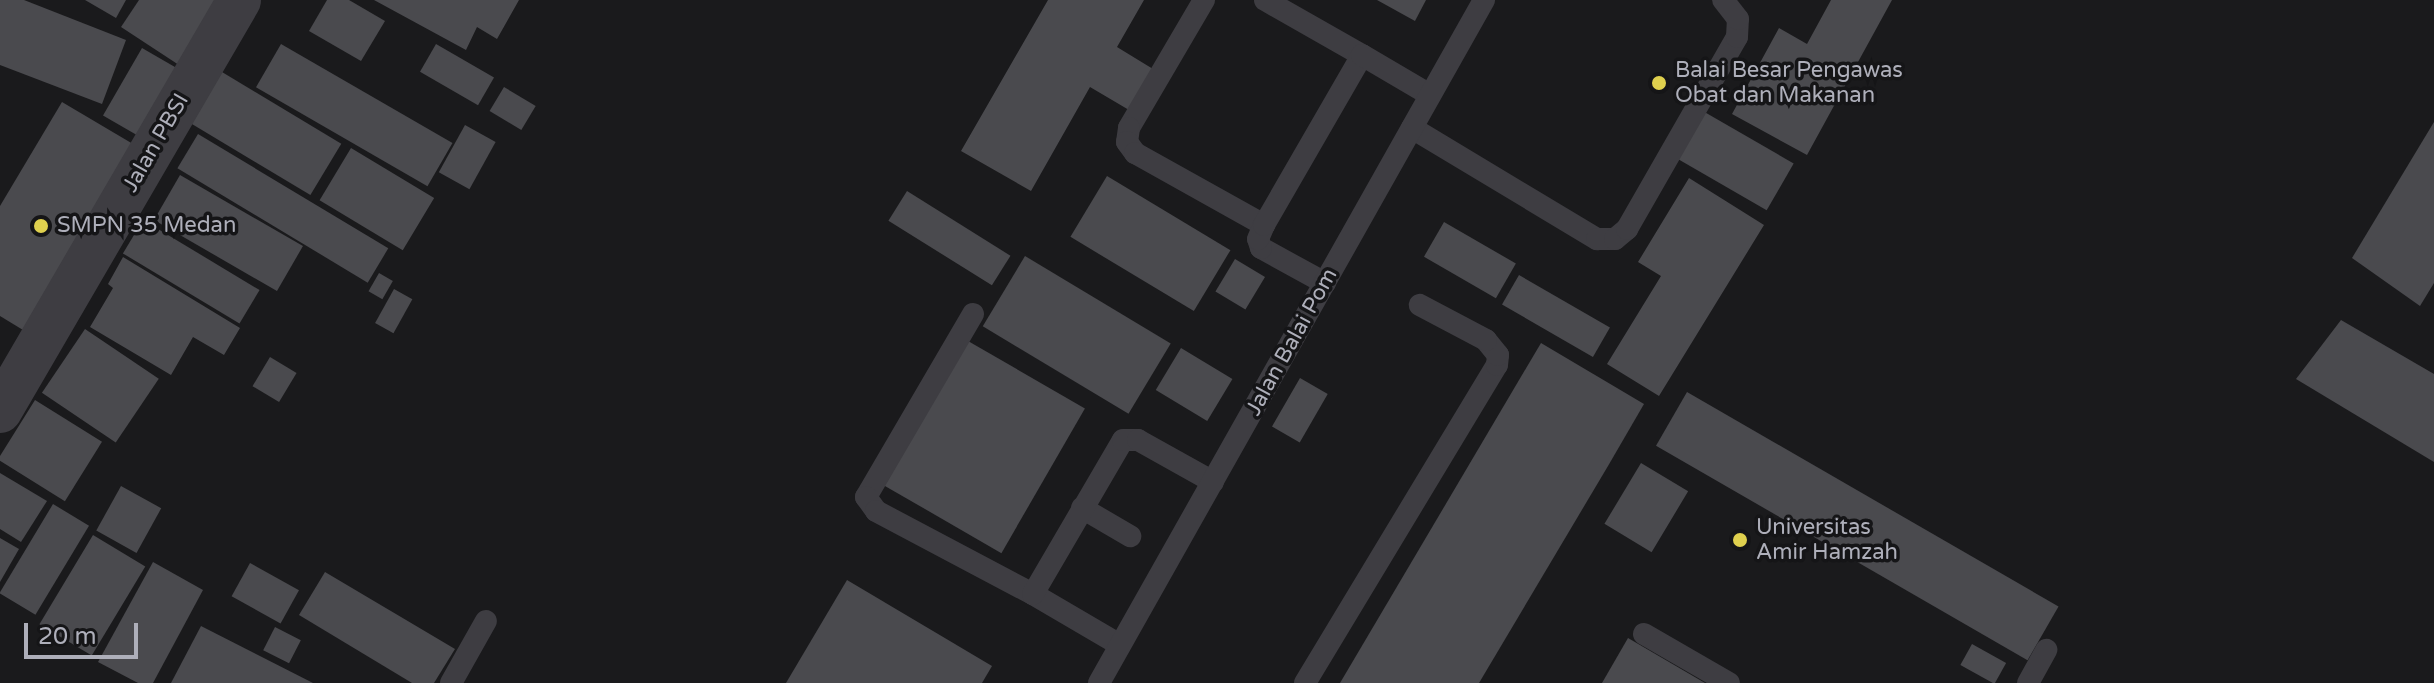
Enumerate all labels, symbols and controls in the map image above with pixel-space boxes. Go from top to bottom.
place label: Balai Besar Pengawas Obat dan Makanan [1675,57,1903,108]
marker: Balai Besar Pengawas Obat dan Makanan [1650,74,1668,92]
street label: Jalan PBSI [117,89,195,197]
place label: SMPN 35 Medan [57,213,236,239]
marker: SMPN 35 Medan [32,217,50,235]
street label: Jalan Balai Pom [1241,264,1343,420]
place label: Universitas Amir Hamzah [1756,514,1898,566]
marker: Universitas Amir Hamzah [1731,531,1749,549]
scale bar [28,607,142,657]
text: 20 m [38,622,96,651]

